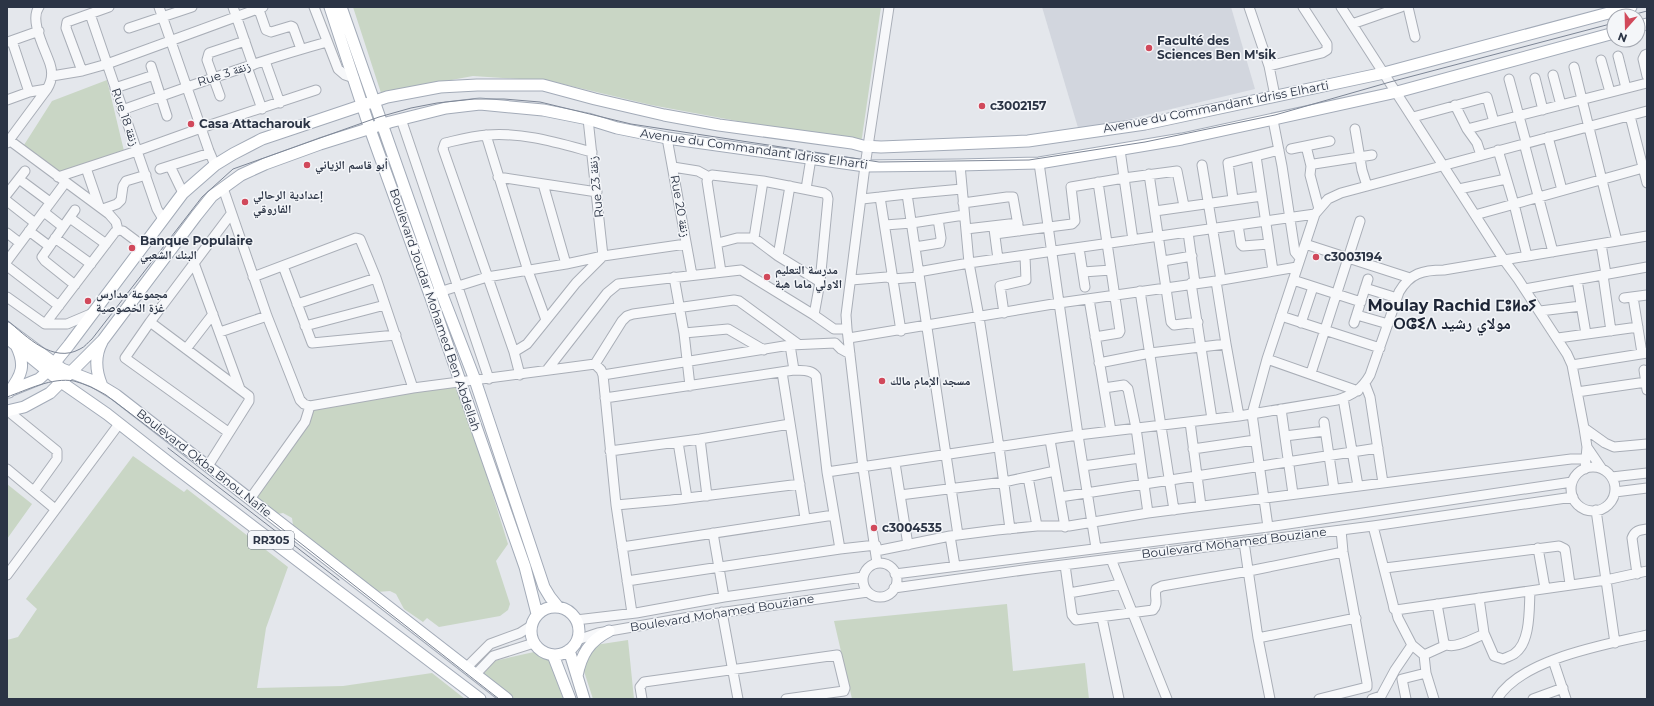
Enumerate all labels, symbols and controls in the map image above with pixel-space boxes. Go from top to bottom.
north arrow [1606,8,1646,48]
text: N [1616,29,1629,45]
place label: Faculté des Sciences Ben M'sik [1157,33,1276,62]
marker: Faculté des Sciences Ben M'sik [1144,43,1154,53]
street label: Rue 3 زنقة [195,58,253,89]
street label: Avenue du Commandant Idriss Elharti [1102,77,1330,136]
street label: Rue 18 زنقة [109,86,142,148]
place label: c3002157 [990,98,1047,113]
marker: c3002157 [977,101,987,111]
place label: Casa Attacharouk [199,116,311,131]
marker: Casa Attacharouk [186,119,196,129]
street label: Avenue du Commandant Idriss Elharti [639,125,869,172]
street label: Rue 23 زنقة [585,155,606,219]
place label: أبو قاسم الزياني [315,157,388,175]
marker: أبو قاسم الزياني [302,160,312,170]
street label: Rue 20 زنقة [668,174,693,239]
street label: Boulevard Joudar Mohamed Ben Abdellah [387,186,484,433]
place label: إعدادية الرحالي الفاروقي [253,187,323,219]
marker: إعدادية الرحالي الفاروقي [240,197,250,207]
place label: Banque Populaire البنك الشعبي [140,233,253,265]
marker: Banque Populaire البنك الشعبي [127,243,137,253]
place label: c3003194 [1324,249,1383,264]
marker: c3003194 [1311,252,1321,262]
place label: مدرسة التعليم الاولي ماما هبة [775,262,842,294]
marker: مدرسة التعليم الاولي ماما هبة [762,272,772,282]
place label: مجموعة مدارس غزة الخصوصية [96,286,168,315]
marker: مجموعة مدارس غزة الخصوصية [83,296,93,306]
district label: Moulay Rachid ⵎⵓⵍⴰⵢ ⵔⵛⵉⴷ مولاي رشيد [1367,296,1537,336]
place label: مسجد الإمام مالك [890,373,971,389]
marker: مسجد الإمام مالك [877,376,887,386]
street label: Boulevard Okba Bnou Nafie [134,405,275,520]
place label: c3004535 [882,520,942,535]
marker: c3004535 [869,523,879,533]
street label: Boulevard Mohamed Bouziane [1141,524,1327,561]
road number: RR305 [248,531,294,549]
street label: Boulevard Mohamed Bouziane [629,591,815,634]

